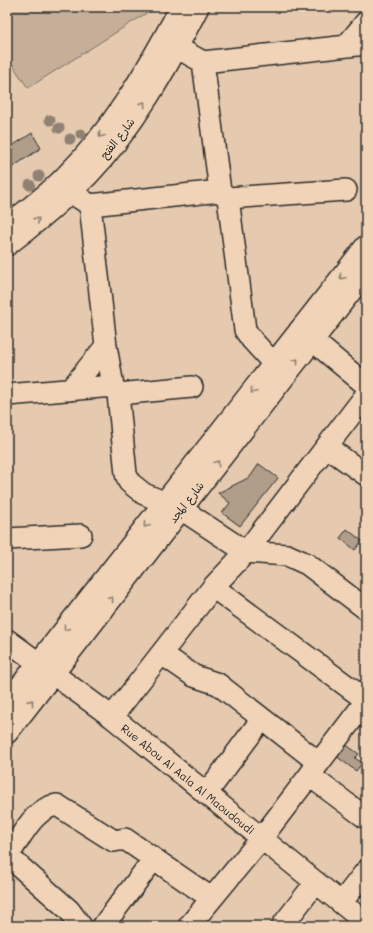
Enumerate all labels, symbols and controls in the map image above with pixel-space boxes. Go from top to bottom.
one-way arrow [138,101,145,108]
street label: شارع الفتح [96,114,139,163]
one-way arrow [99,131,106,138]
one-way arrow [32,218,40,225]
one-way arrow [340,273,347,280]
one-way arrow [292,358,299,365]
one-way arrow [251,386,258,393]
one-way arrow [212,461,219,468]
street label: شارع المجد [165,478,209,527]
one-way arrow [144,521,151,528]
one-way arrow [106,596,114,603]
one-way arrow [64,623,71,630]
one-way arrow [27,699,34,706]
street label: Rue Abou Al Aala Al Maoudoudi [118,720,258,838]

